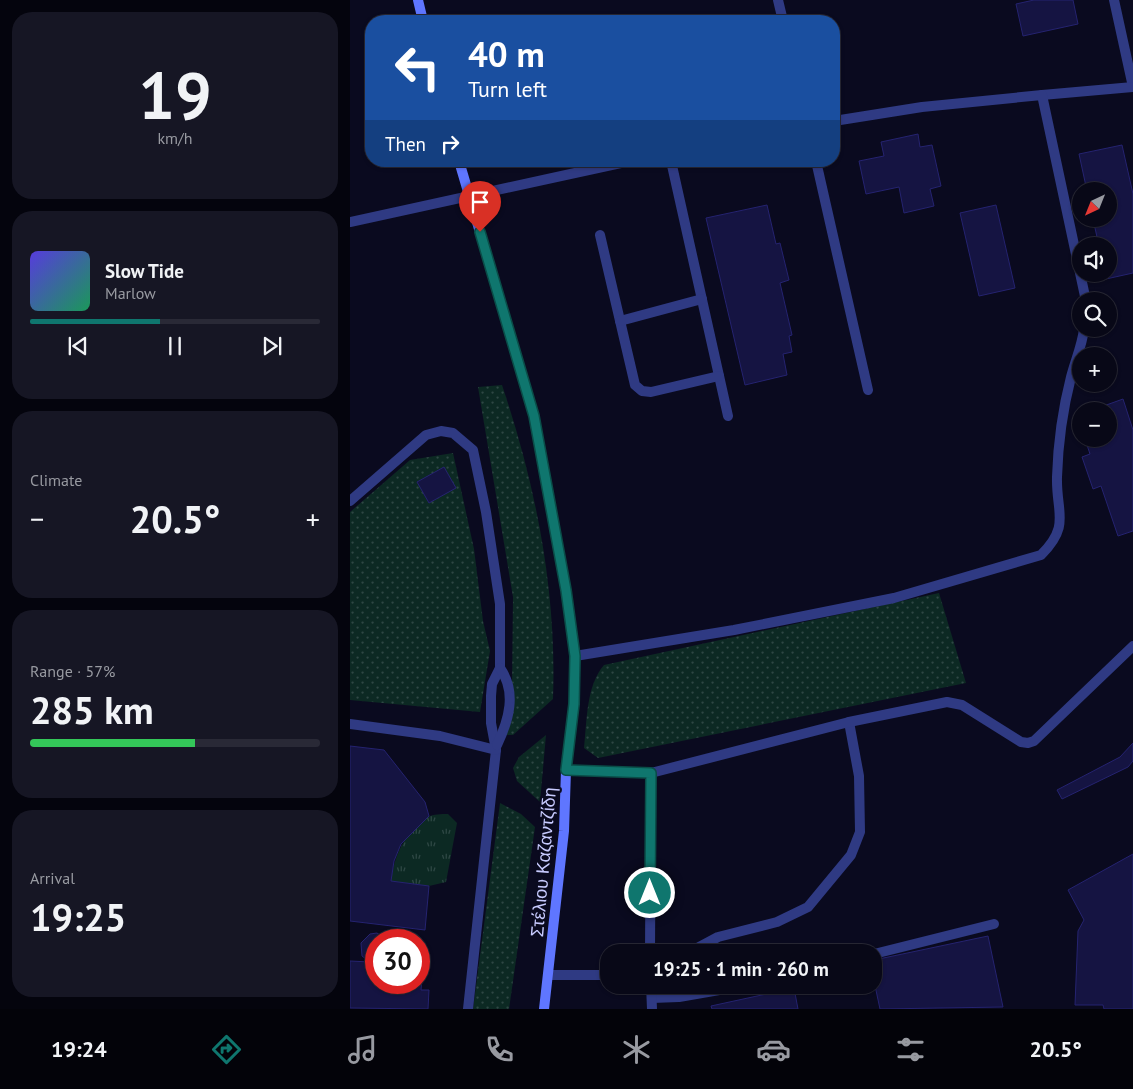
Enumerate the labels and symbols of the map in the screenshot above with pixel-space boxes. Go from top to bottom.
pin [459,181,501,232]
north arrow [1072,182,1118,228]
street label: Στέλιου Καζαντζίδη [525,786,561,938]
position arrow [623,866,675,918]
speed limit sign: 30 [365,929,430,994]

